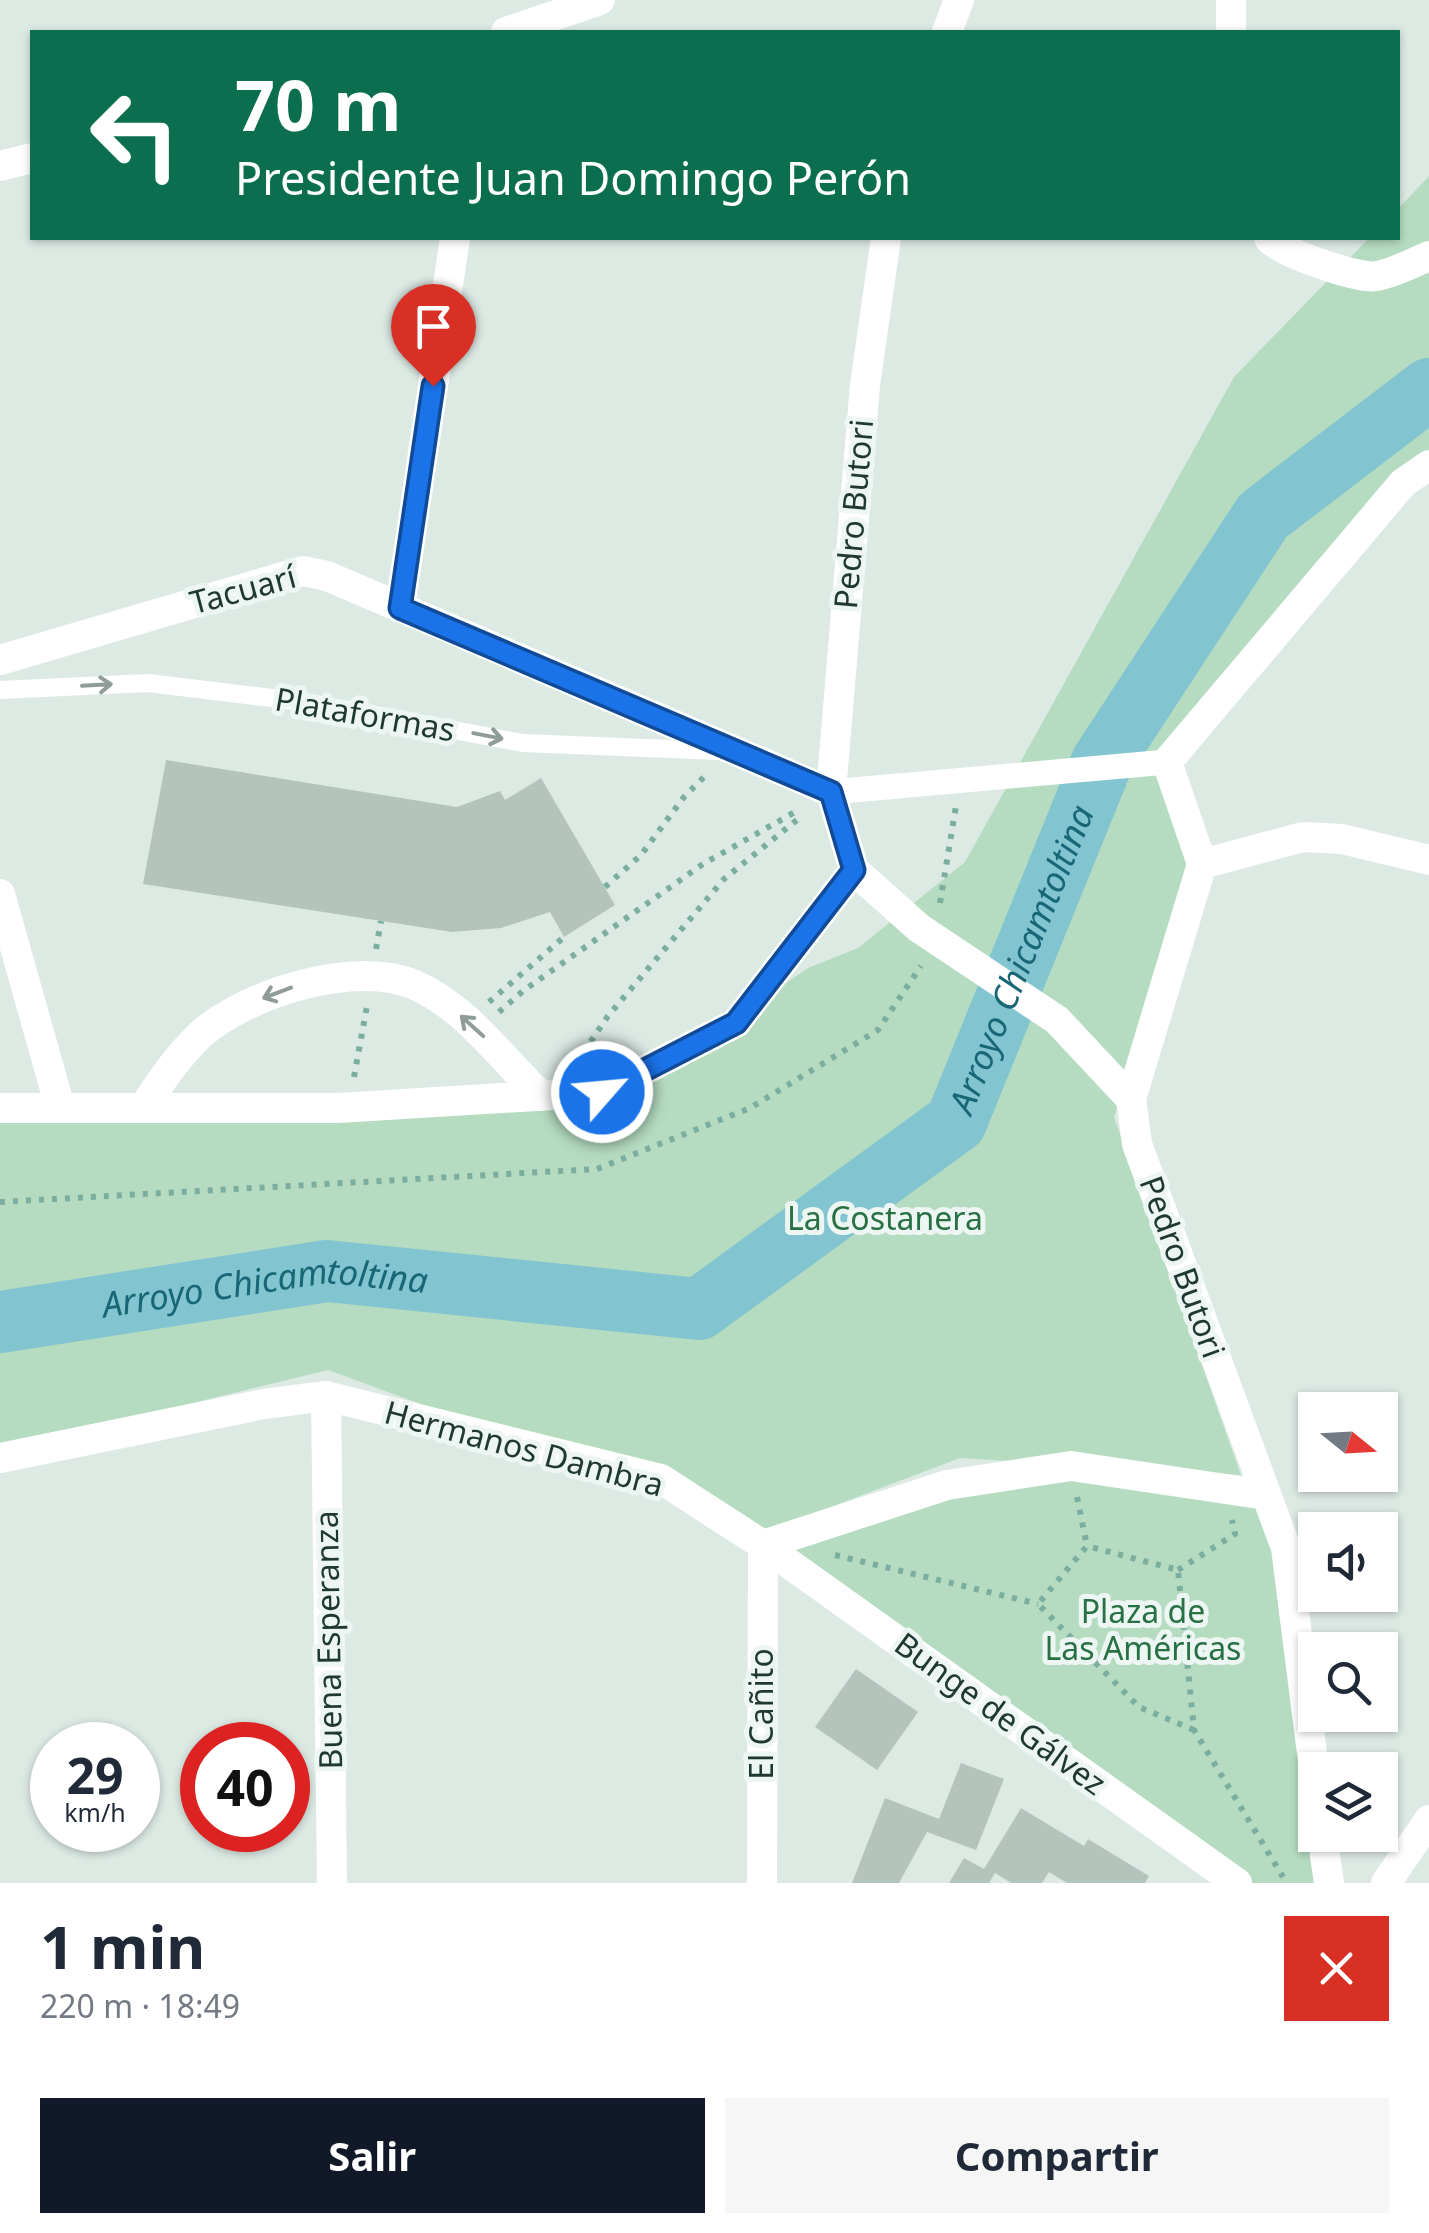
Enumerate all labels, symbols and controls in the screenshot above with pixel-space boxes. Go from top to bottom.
text: 70 m [235,56,402,152]
icon: left [70,70,200,200]
text: Presidente Juan Domingo Perón [235,147,911,208]
pin [391,284,476,387]
icon: arrive [406,299,461,354]
street label: Pedro Butori [823,417,882,611]
street label: Tacuarí [185,554,301,623]
one-way arrow [81,675,113,694]
street label: Plataformas [272,677,459,750]
one-way arrow [471,728,503,747]
water label: Arroyo Chicamtoltina [936,798,1104,1122]
one-way arrow [262,985,293,1003]
one-way arrow [460,1015,485,1038]
position arrow [550,1040,654,1144]
street label: Pedro Butori [1131,1170,1236,1363]
park label: La Costanera [787,1196,983,1239]
water label: Arroyo Chicamtoltina [97,1246,430,1328]
street label: Hermanos Dambra [380,1390,669,1505]
north arrow [1298,1392,1398,1492]
map controls [1298,1392,1398,1852]
street label: Buena Esperanza [304,1510,351,1770]
button: sound [1298,1512,1398,1612]
park label: Plaza de Las Américas [1045,1589,1241,1669]
street label: Bunge de Gálvez [887,1622,1115,1804]
button: search [1298,1632,1398,1732]
street label: El Cañito [739,1648,782,1780]
speed limit sign: 40 [180,1722,310,1852]
text: 29 [66,1741,124,1809]
button: layers [1298,1752,1398,1852]
text: km/h [64,1795,126,1829]
text: 1 min [40,1905,205,1987]
button: close [1284,1916,1389,2021]
text: 220 m · 18:49 [40,1984,240,2027]
button: Salir [40,2098,705,2213]
button: Compartir [725,2098,1389,2213]

